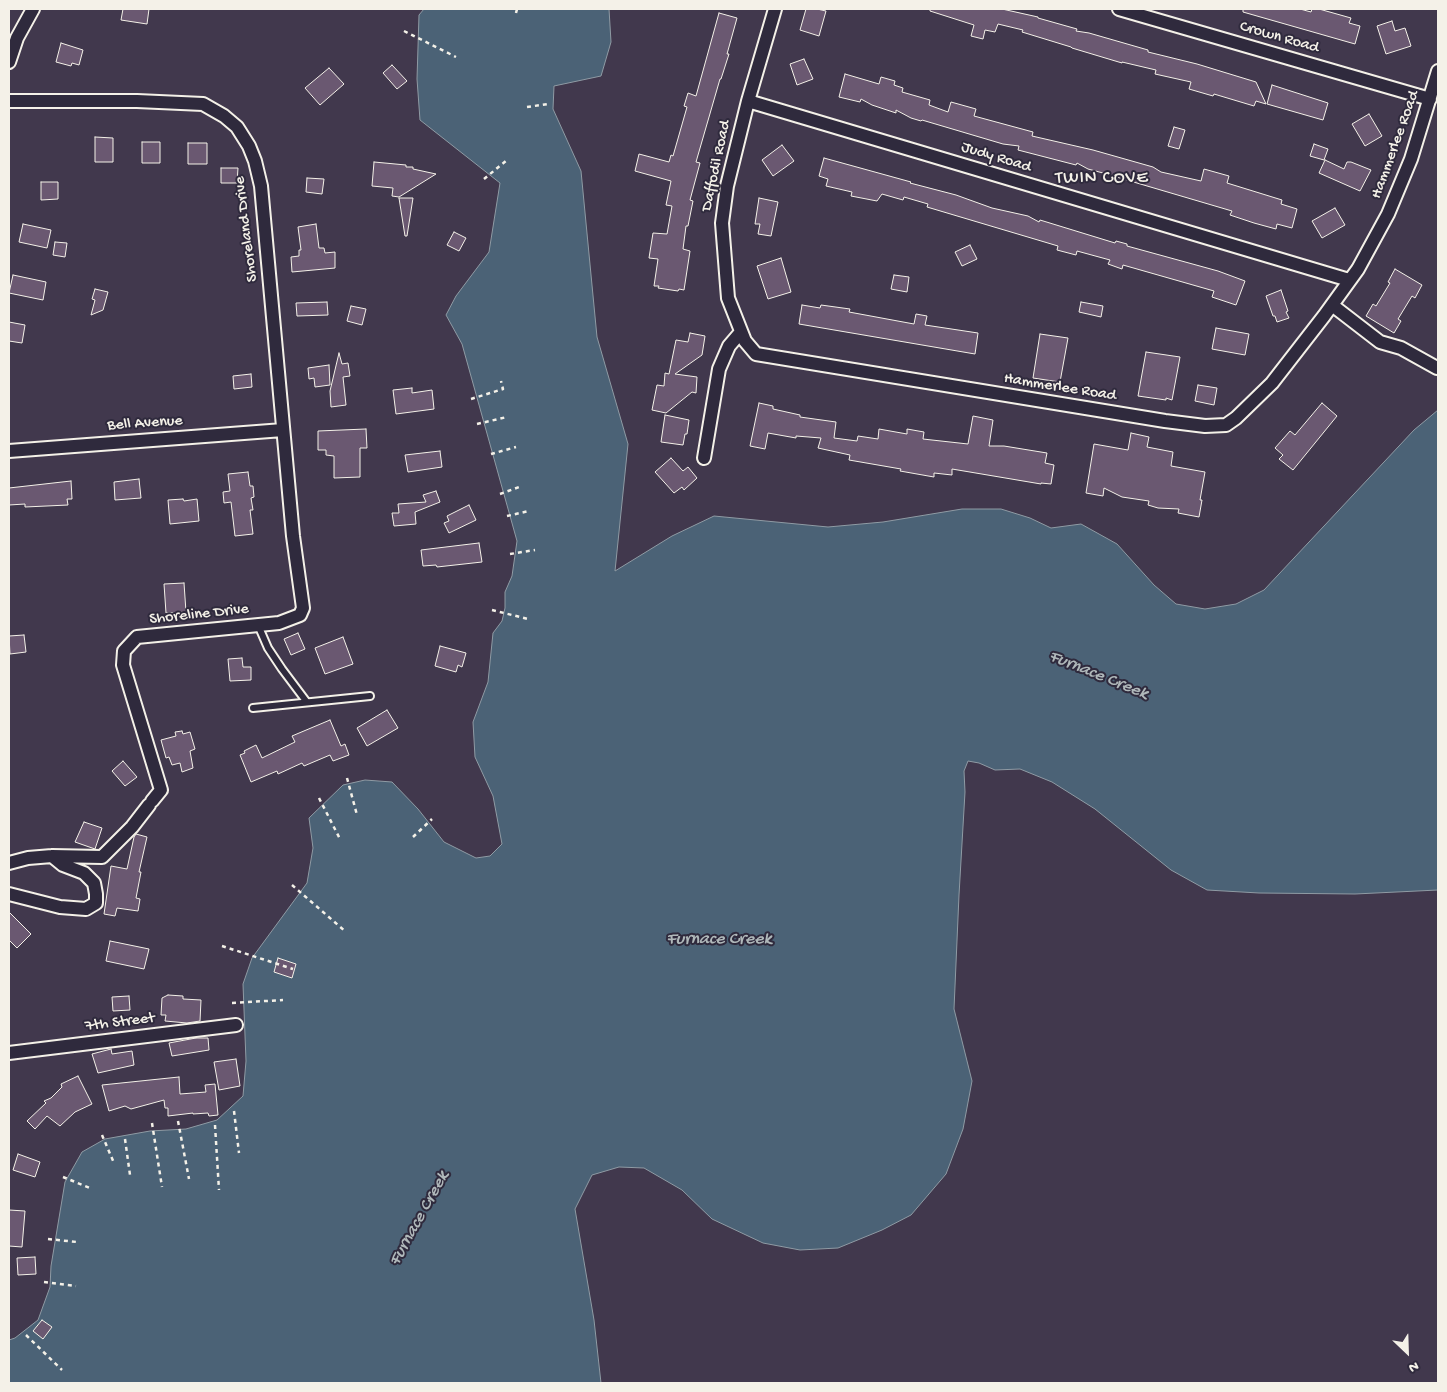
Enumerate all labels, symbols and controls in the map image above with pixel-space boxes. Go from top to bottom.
street label: Crown Road [1237,18,1321,58]
street label: Hammerlee Road [1368,88,1424,202]
street label: Daffodil Road [698,119,736,213]
street label: Judy Road [959,138,1033,178]
district label: TWIN COVE [1054,168,1150,190]
street label: Shoreland Drive [231,175,263,283]
street label: Hammerlee Road [1002,370,1118,406]
street label: Bell Avenue [107,412,183,436]
street label: Shoreline Drive [148,600,250,630]
water label: Furnace Creek [1045,646,1151,706]
water label: Furnace Creek [667,929,771,951]
street label: 7th Street [84,1009,156,1037]
water label: Furnace Creek [385,1168,455,1270]
north arrow [1382,1327,1432,1377]
text: N [1406,1357,1421,1376]

